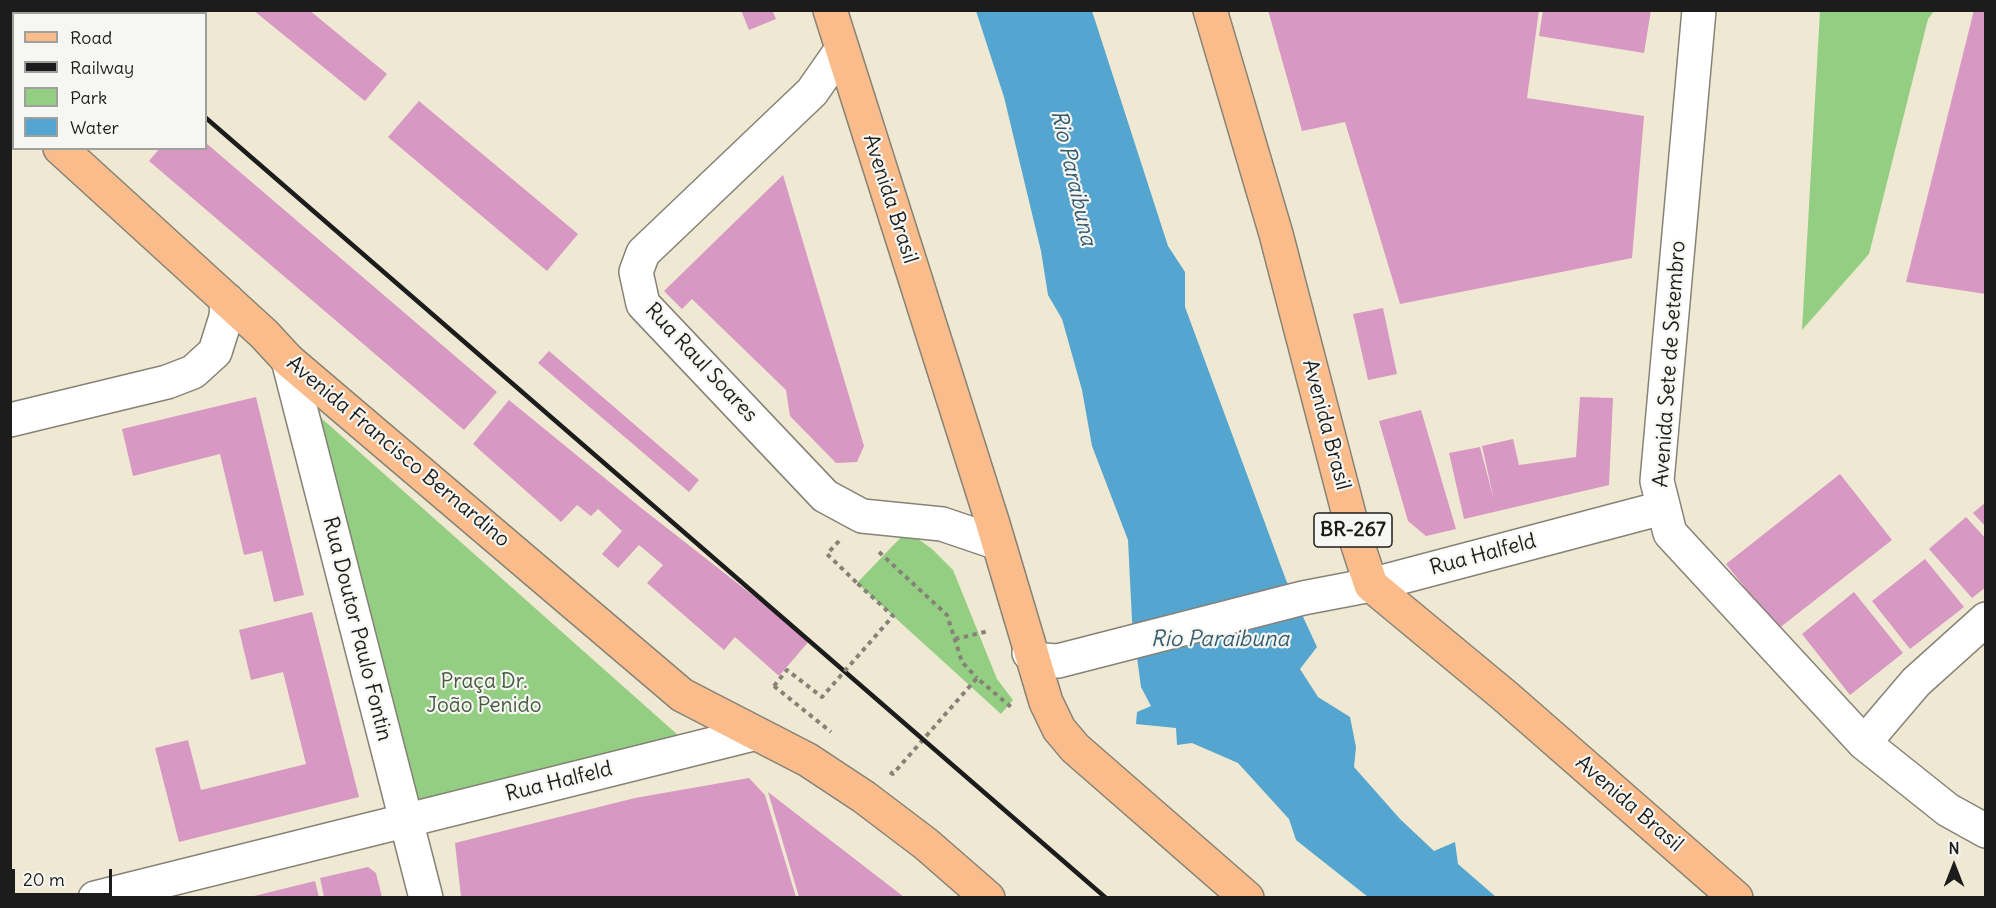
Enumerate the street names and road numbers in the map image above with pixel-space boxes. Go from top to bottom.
street label: Avenida Brasil [857,131,923,267]
street label: Avenida Sete de Setembro [1649,240,1691,488]
street label: Rua Raul Soares [639,298,763,428]
street label: Avenida Francisco Bernardino [281,351,515,553]
street label: Avenida Brasil [1296,357,1356,493]
road number: BR-267 [1314,513,1392,547]
street label: Rua Doutor Paulo Fontin [317,514,397,744]
street label: Rua Halfeld [1427,529,1539,581]
street label: Avenida Brasil [1570,750,1688,858]
street label: Rua Halfeld [503,757,615,807]

